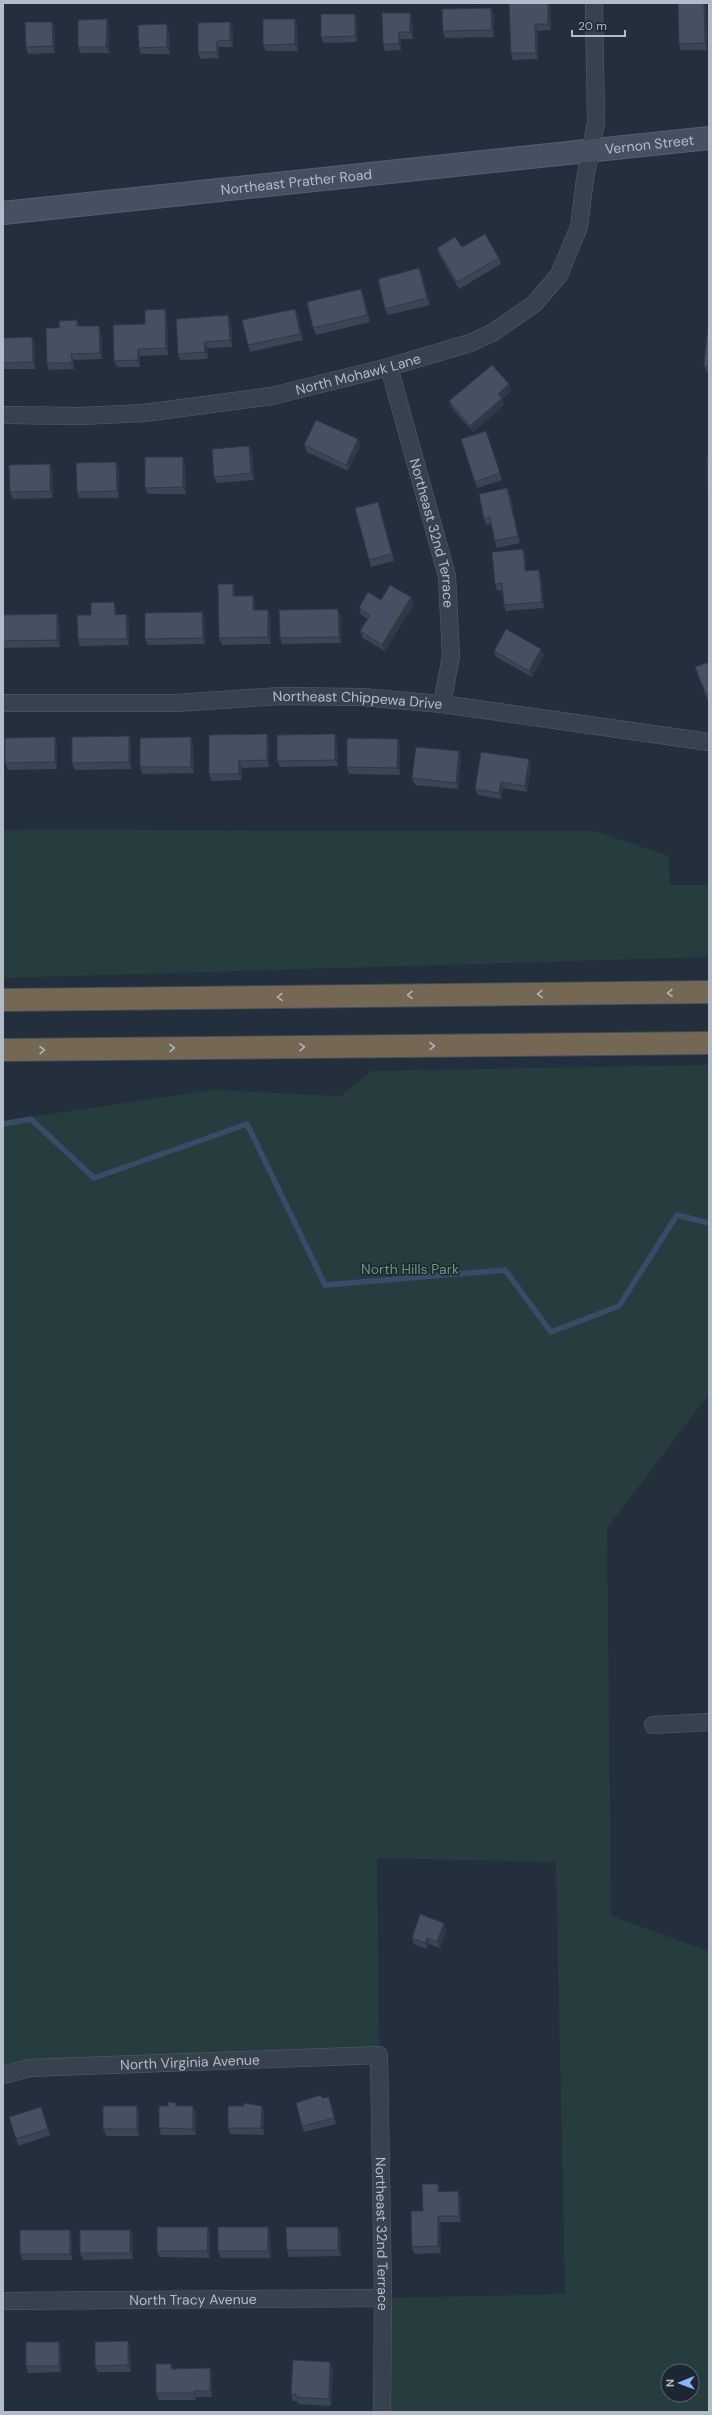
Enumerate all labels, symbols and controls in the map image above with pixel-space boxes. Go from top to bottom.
scale bar [572,12,625,38]
text: 20 m [578,18,607,34]
street label: Vernon Street [604,131,695,158]
street label: Northeast Prather Road [220,165,373,199]
street label: North Mohawk Lane [294,349,423,399]
street label: Northeast 32nd Terrace [406,456,458,608]
street label: Northeast Chippewa Drive [272,687,443,713]
one-way arrow [667,989,673,997]
one-way arrow [537,990,543,998]
one-way arrow [407,991,413,999]
one-way arrow [277,993,283,1001]
one-way arrow [429,1042,435,1050]
one-way arrow [299,1043,305,1051]
one-way arrow [169,1044,175,1053]
one-way arrow [39,1046,45,1054]
park label: North Hills Park [361,1260,459,1278]
street label: North Virginia Avenue [120,2050,260,2074]
street label: Northeast 32nd Terrace [372,2157,392,2311]
street label: North Tracy Avenue [129,2290,257,2309]
north arrow [660,2363,700,2403]
text: N [663,2379,677,2387]

